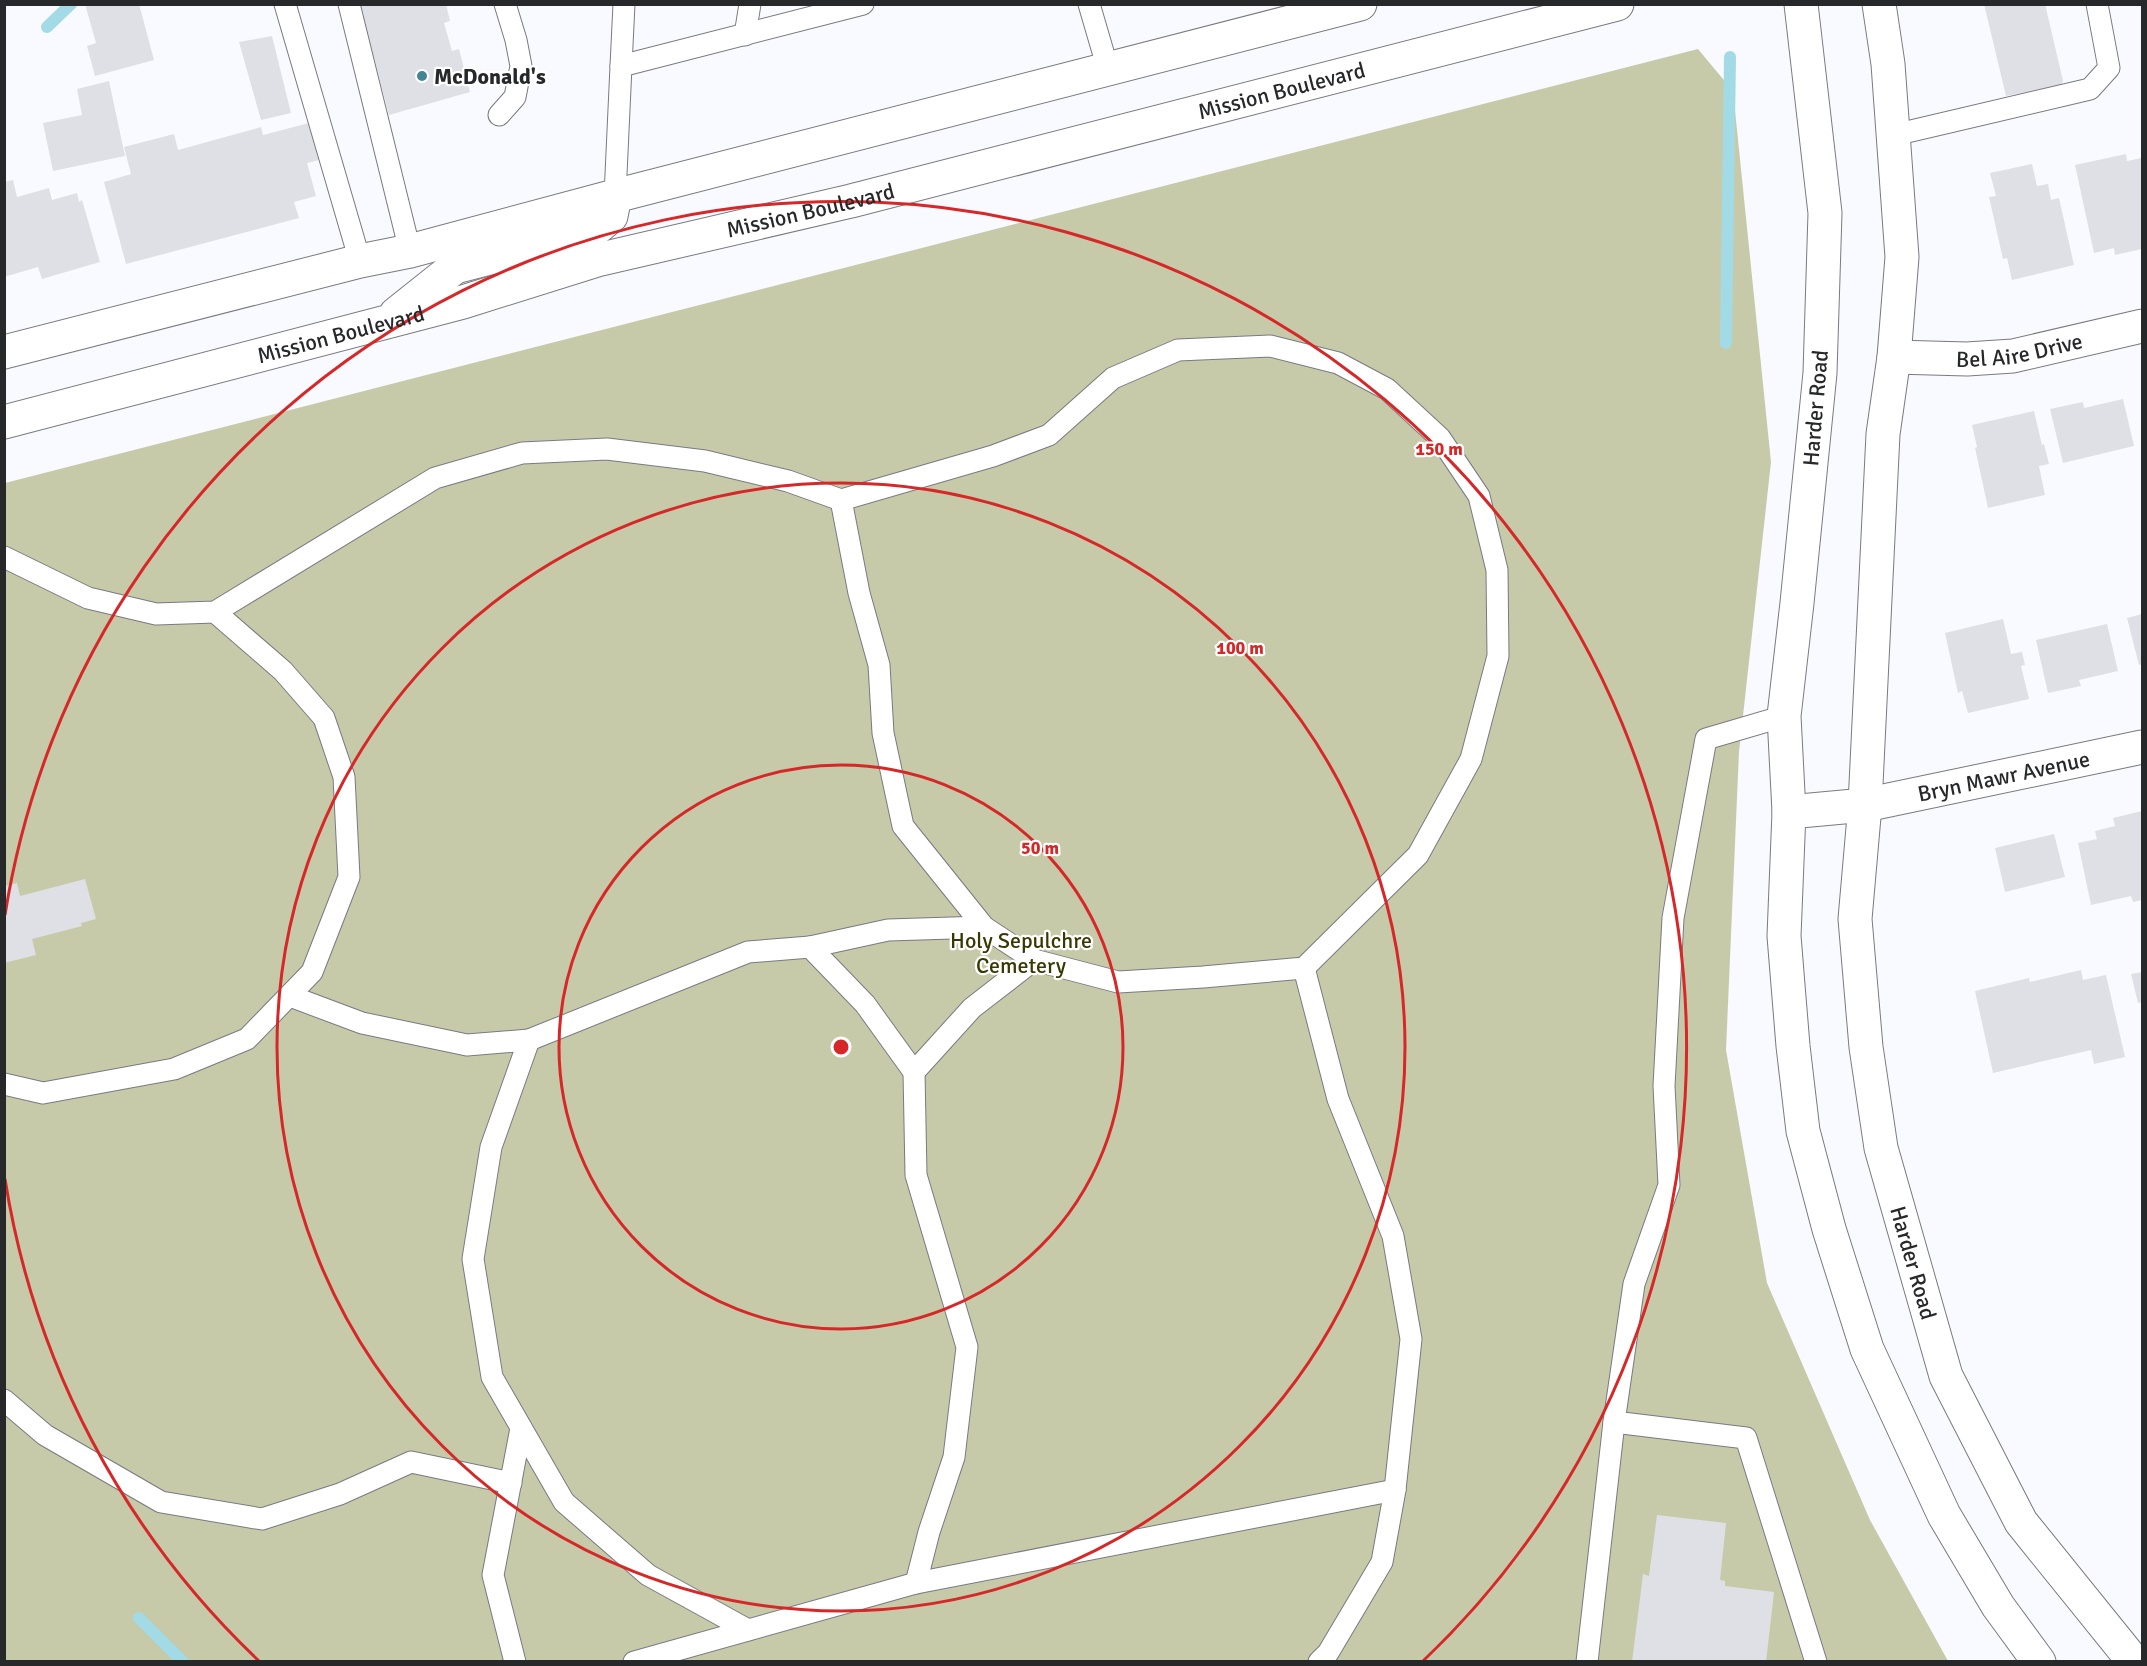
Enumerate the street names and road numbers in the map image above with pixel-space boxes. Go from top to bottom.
street label: Mission Boulevard [1195,56,1368,125]
street label: Mission Boulevard [724,177,897,243]
street label: Mission Boulevard [254,300,427,369]
street label: Bel Aire Drive [1956,327,2085,373]
street label: Harder Road [1797,349,1834,467]
street label: Bryn Mawr Avenue [1915,745,2092,808]
street label: Harder Road [1884,1203,1942,1323]

